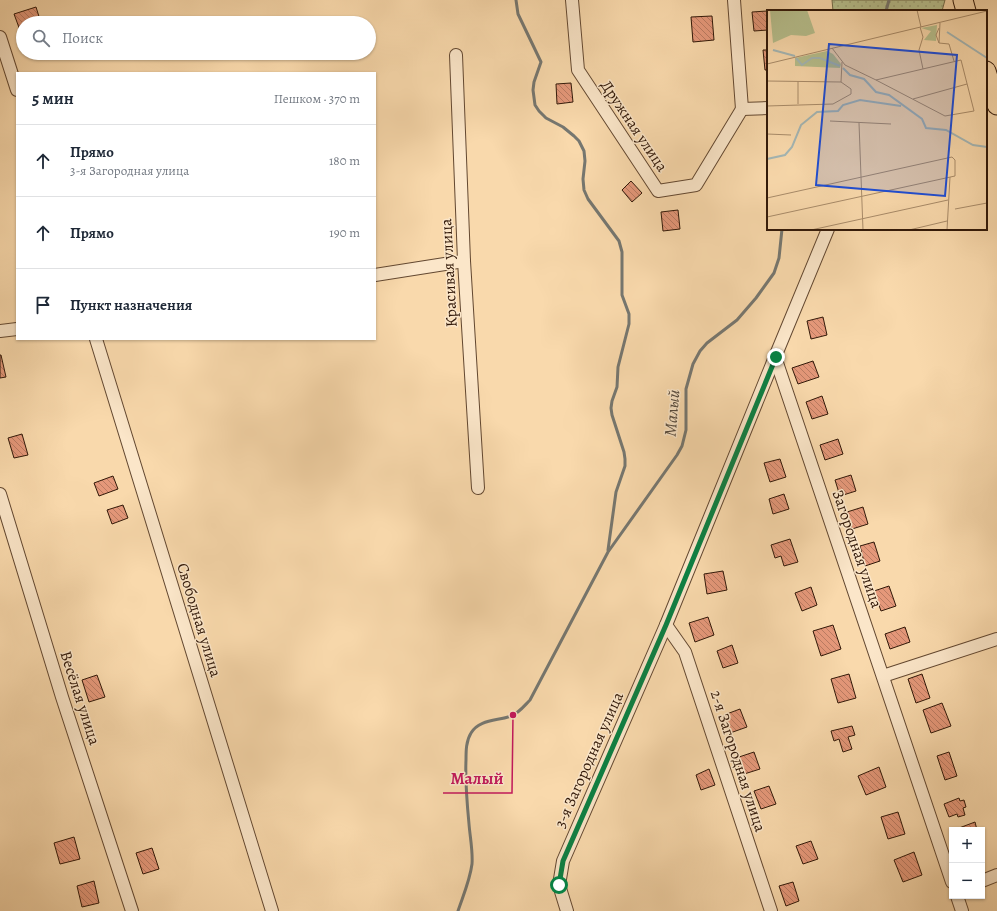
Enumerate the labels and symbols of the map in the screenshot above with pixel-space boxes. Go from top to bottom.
inset map [767,10,987,230]
street label: Дружная улица [595,76,673,177]
street label: Красивая улица [435,218,463,328]
route end [767,348,785,366]
water label: Малый [658,389,686,437]
street label: Загородная улица [827,487,888,611]
street label: Свободная улица [171,560,227,680]
street label: Весёлая улица [54,648,106,748]
street label: 2-я Загородная улица [705,687,771,835]
street label: 3-я Загородная улица [549,688,629,831]
callout: Малый [443,764,512,793]
text: Малый [450,767,504,790]
route start [550,876,568,894]

